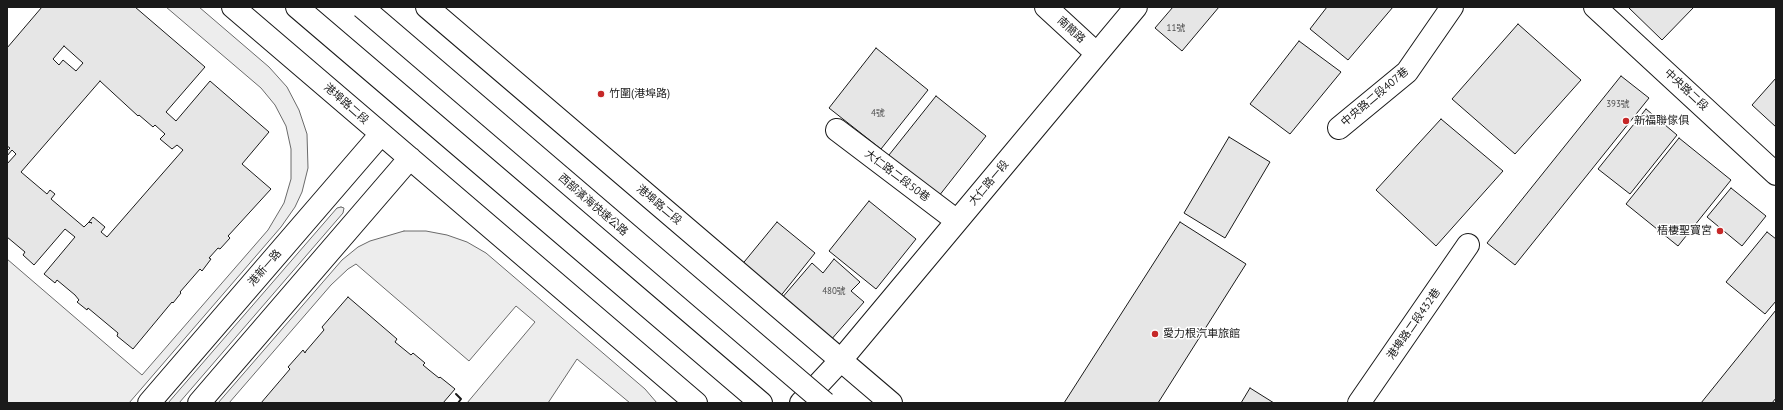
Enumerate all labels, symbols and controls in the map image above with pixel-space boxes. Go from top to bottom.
street label: 南簡路 [1054,14,1088,46]
house number: 11號 [1167,23,1185,33]
street label: 中央路二段407巷 [1339,65,1411,129]
street label: 中央路二段 [1661,66,1711,114]
street label: 港埠路二段 [321,81,371,127]
place label: 竹圍(港埠路) [609,87,670,101]
marker: 竹圍(港埠路) [596,89,606,99]
house number: 393號 [1606,99,1630,109]
house number: 4號 [871,108,885,118]
place label: 新福聯傢俱 [1634,114,1689,128]
marker: 新福聯傢俱 [1621,116,1631,126]
street label: 大仁路二段50巷 [862,147,932,205]
street label: 大仁路一段 [966,158,1012,208]
street label: 西部濱海快速公路 [555,171,631,239]
street label: 港埠路二段 [634,182,684,228]
place label: 梧棲聖寶宮 [1657,224,1712,238]
marker: 梧棲聖寶宮 [1715,226,1725,236]
street label: 港新一路 [246,247,284,289]
house number: 480號 [822,286,846,296]
street label: 港埠路二段432巷 [1385,286,1443,362]
place label: 愛力根汽車旅館 [1163,327,1240,341]
marker: 愛力根汽車旅館 [1150,329,1160,339]

